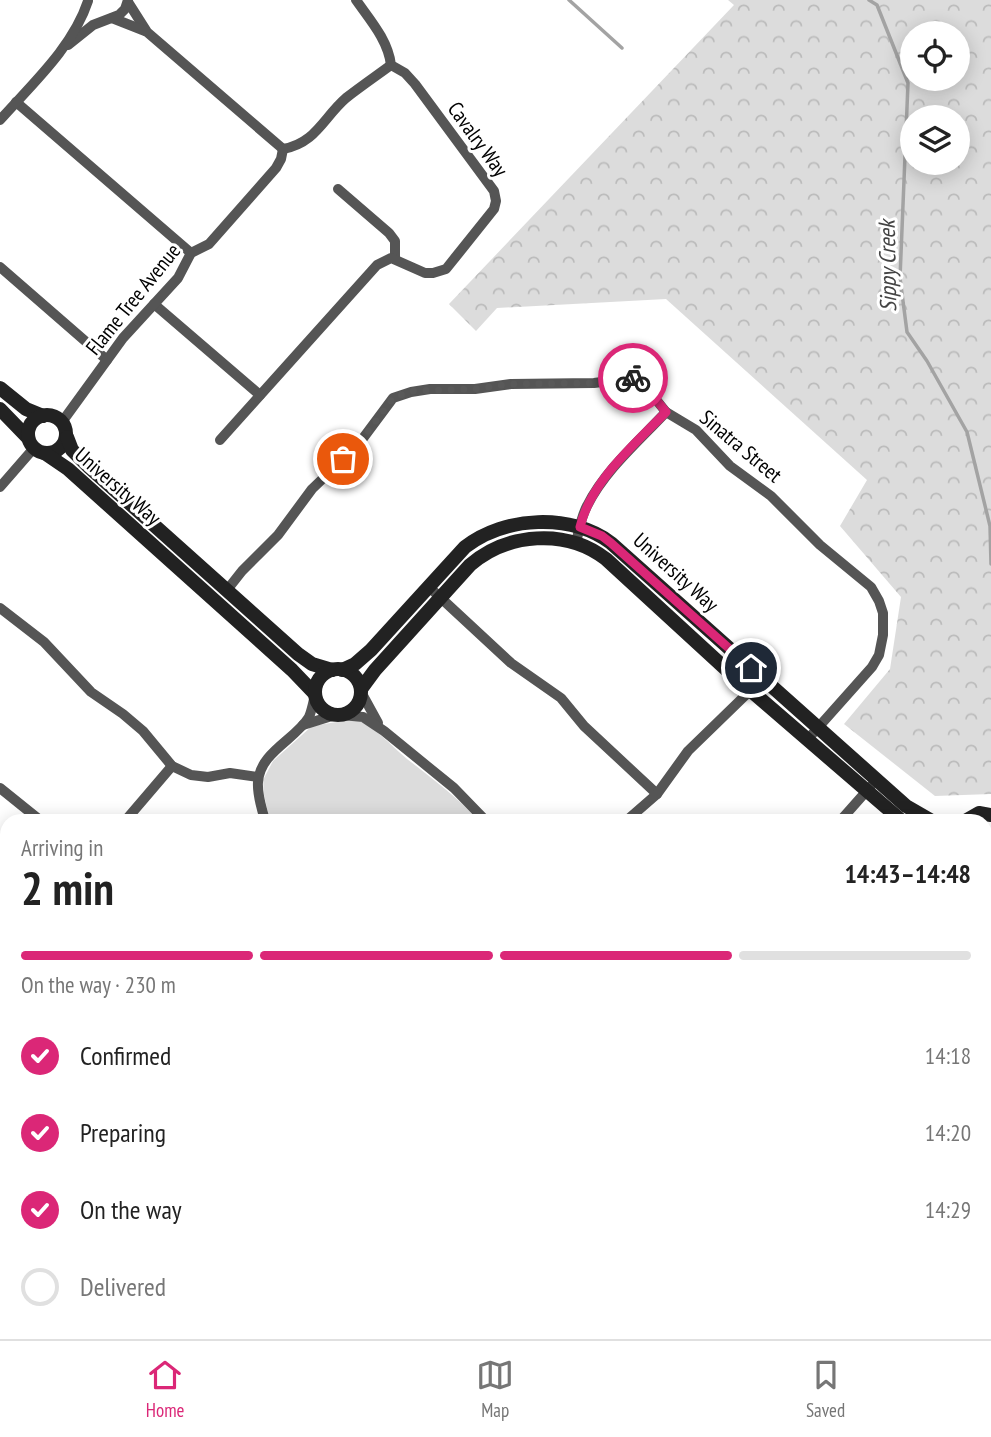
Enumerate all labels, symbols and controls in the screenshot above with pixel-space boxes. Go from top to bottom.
map controls [900,21,970,175]
button: locate [900,21,970,91]
street label: Cavalry Way [442,96,514,182]
button: layers [900,105,970,175]
water label: Sippy Creek [872,217,902,312]
street label: Flame Tree Avenue [80,238,186,360]
courier [598,343,668,413]
icon: bike [614,359,652,397]
street label: Sinatra Street [694,404,788,488]
pin [313,429,373,489]
icon: bag [324,440,362,478]
street label: University Way [69,441,167,531]
street label: University Way [628,527,724,617]
pin [721,638,781,698]
icon: home [732,649,770,687]
text: Arriving in [21,833,103,862]
text: 14:43–14:48 [844,857,971,890]
text: 2 min [21,858,114,918]
text: On the way · 230 m [21,970,176,999]
icon: check [21,1037,59,1075]
text: Confirmed [80,1039,171,1072]
text: 14:18 [925,1041,971,1070]
icon: check [21,1114,59,1152]
text: Preparing [80,1116,166,1149]
text: 14:20 [925,1118,971,1147]
icon: check [21,1191,59,1229]
text: On the way [80,1193,182,1226]
text: 14:29 [925,1195,971,1224]
text: Delivered [80,1270,166,1303]
tab: Home [146,1356,184,1422]
tab: Map [476,1356,514,1422]
tab: Saved [806,1356,845,1422]

